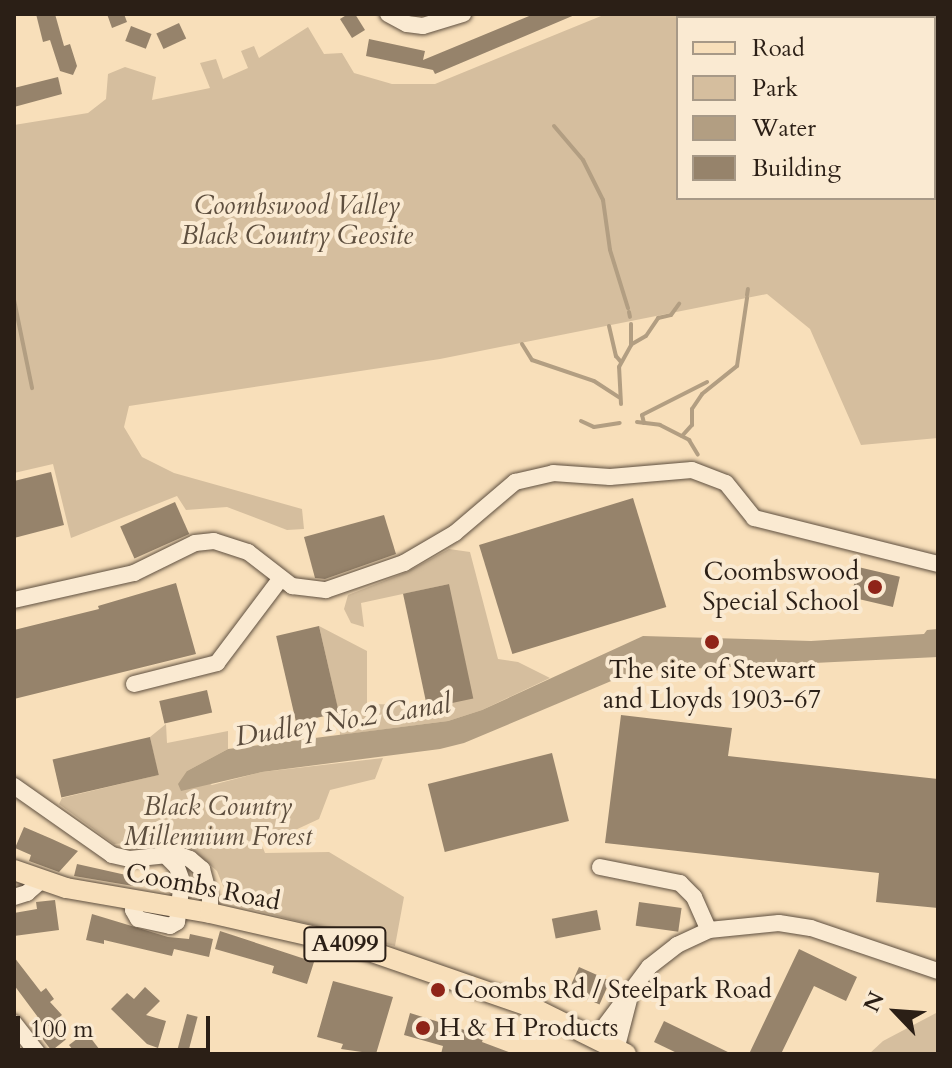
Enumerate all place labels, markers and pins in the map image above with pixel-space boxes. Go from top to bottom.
place label: Coombswood Special School [702,556,859,618]
marker: Coombswood Special School [866,578,884,596]
marker: The site of Stewart and Lloyds 1903-67 [703,633,721,651]
place label: The site of Stewart and Lloyds 1903-67 [603,654,821,716]
place label: Coombs Rd / Steelpark Road [454,974,772,1006]
marker: Coombs Rd / Steelpark Road [429,981,447,999]
place label: H & H Products [439,1012,619,1044]
marker: H & H Products [414,1019,432,1037]

